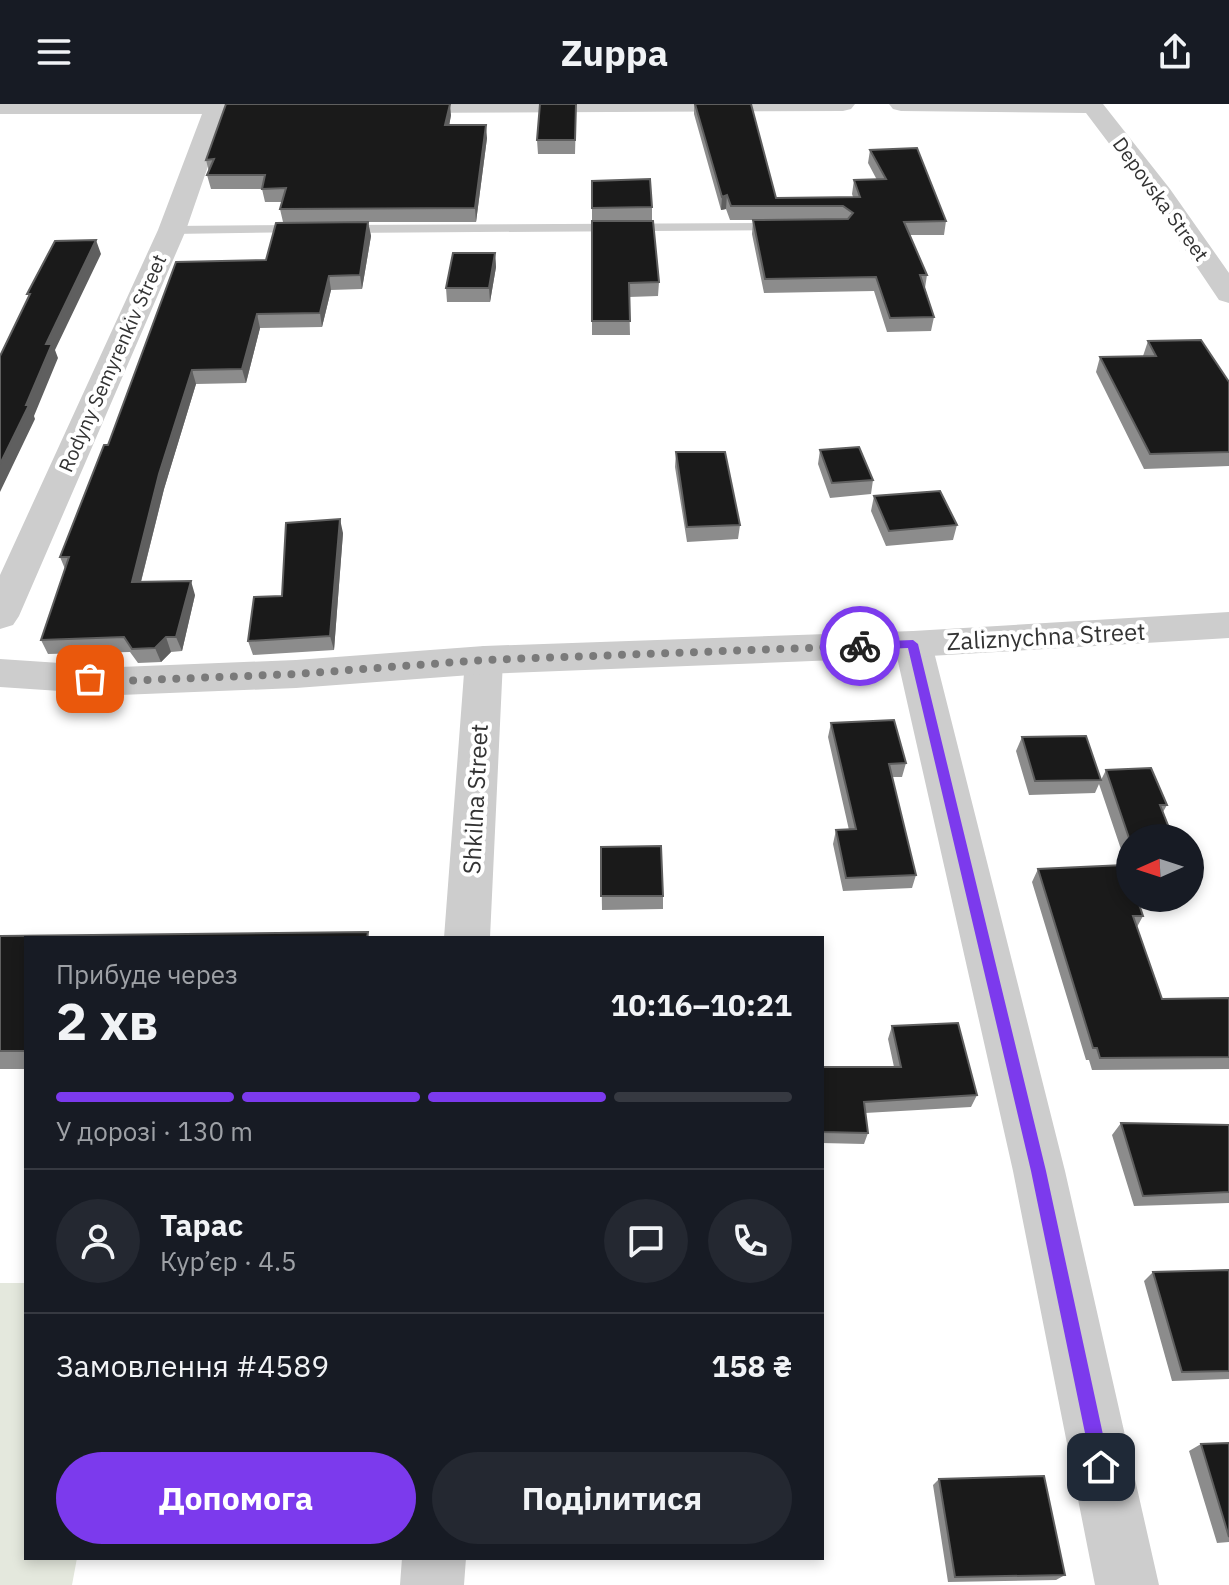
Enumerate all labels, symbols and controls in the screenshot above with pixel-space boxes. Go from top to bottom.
text: Zuppa [561,29,668,76]
icon: menu [32,30,76,74]
icon: share [1153,30,1197,74]
street label: Depovska Street [1107,131,1215,267]
street label: Rodyny Semyrenkiv Street [52,250,172,476]
courier [820,606,900,686]
street label: Zaliznychna Street [946,615,1146,657]
icon: bike [838,624,882,668]
pin [56,645,124,713]
icon: bag [68,657,112,701]
street label: Shkilna Street [455,723,495,875]
north arrow [1116,824,1204,912]
map controls [1116,824,1204,912]
text: Прибуде через [56,957,238,991]
text: 10:16–10:21 [611,985,792,1024]
text: 2 хв [56,987,159,1054]
text: У дорозі · 130 m [56,1114,253,1148]
button: person [56,1199,140,1283]
button: chat [604,1199,688,1283]
button: phone [708,1199,792,1283]
text: Тарас [160,1205,243,1244]
text: Кур’єр · 4.5 [160,1244,297,1278]
text: Замовлення #4589 [56,1346,329,1385]
text: 158 ₴ [712,1346,792,1385]
pin [1067,1433,1135,1501]
icon: home [1079,1445,1123,1489]
button: Допомога [56,1452,416,1544]
button: Поділитися [432,1452,792,1544]

